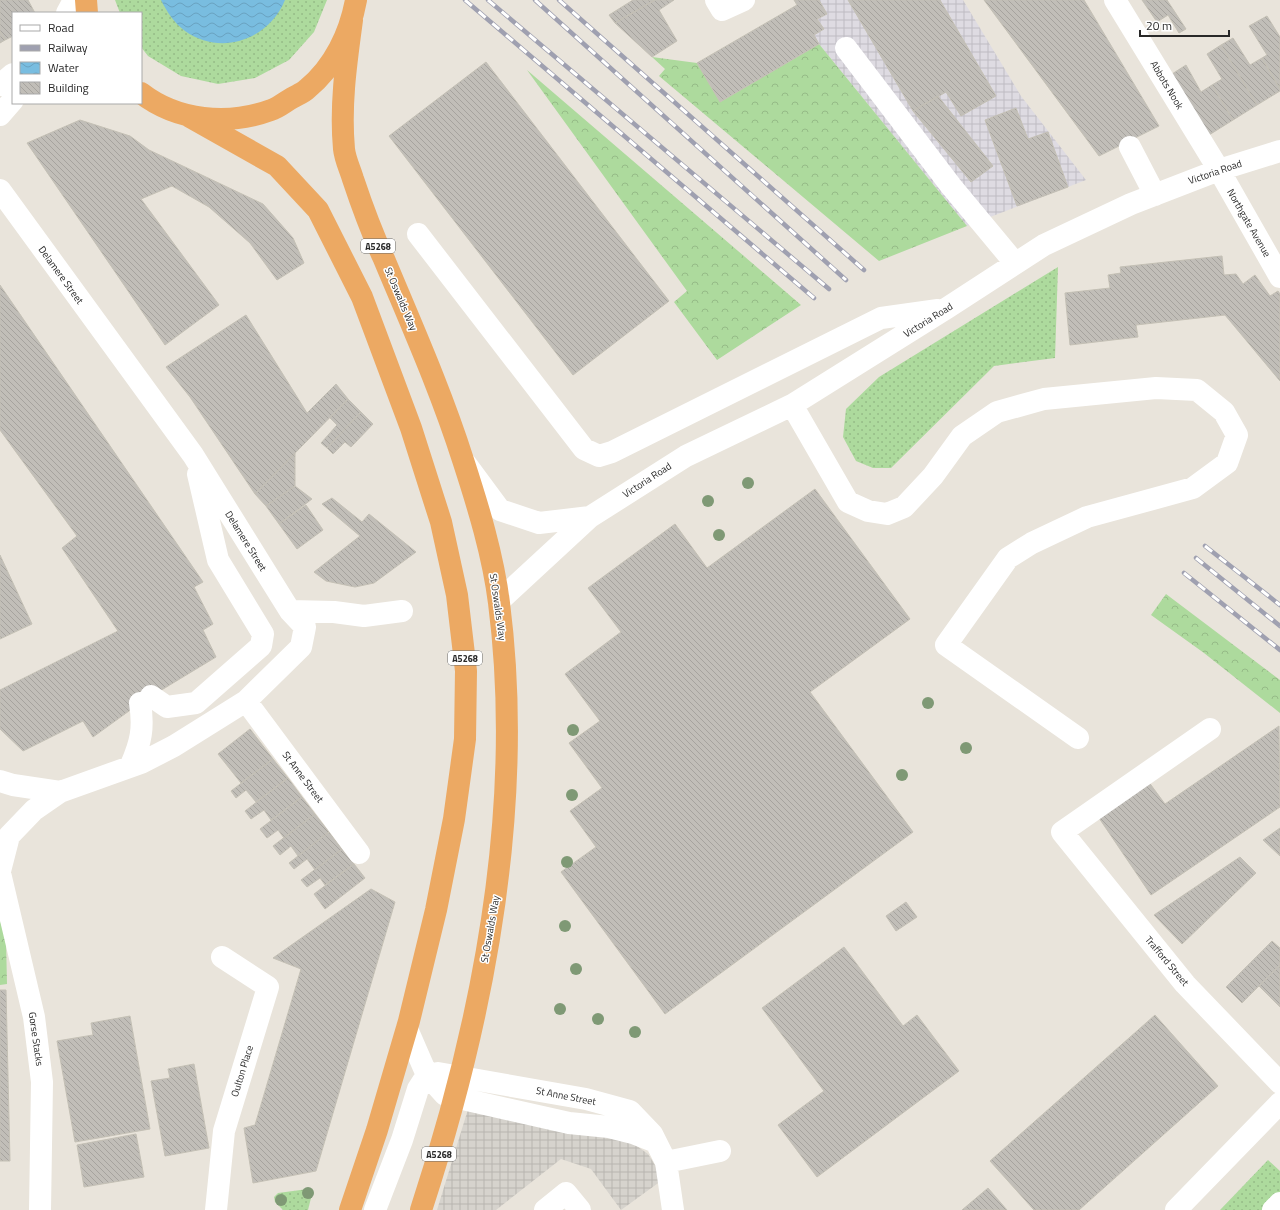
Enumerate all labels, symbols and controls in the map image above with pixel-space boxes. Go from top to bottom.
legend [12,12,142,104]
scale bar [1140,12,1229,38]
text: 20 m [1146,16,1172,35]
text: Road [48,18,74,37]
text: Railway [48,38,88,57]
text: Water [48,58,79,77]
street label: Abbots Nook [1147,58,1187,112]
text: Building [48,78,89,97]
street label: Victoria Road [1186,156,1244,188]
street label: Northgate Avenue [1223,186,1275,260]
road number: A5268 [361,239,395,253]
street label: Delamere Street [35,243,88,308]
street label: St Oswalds Way [381,265,421,333]
street label: Victoria Road [900,299,956,341]
street label: Victoria Road [620,459,674,501]
street label: Delamere Street [221,508,271,574]
street label: St Oswalds Way [486,572,510,642]
road number: A5268 [448,651,482,665]
street label: St Anne Street [279,748,328,806]
street label: St Oswalds Way [477,894,503,964]
street label: Trafford Street [1142,933,1193,990]
street label: Gorse Stacks [25,1011,47,1067]
street label: Oulton Place [227,1043,257,1099]
street label: St Anne Street [535,1083,598,1109]
road number: A5268 [422,1147,456,1161]

